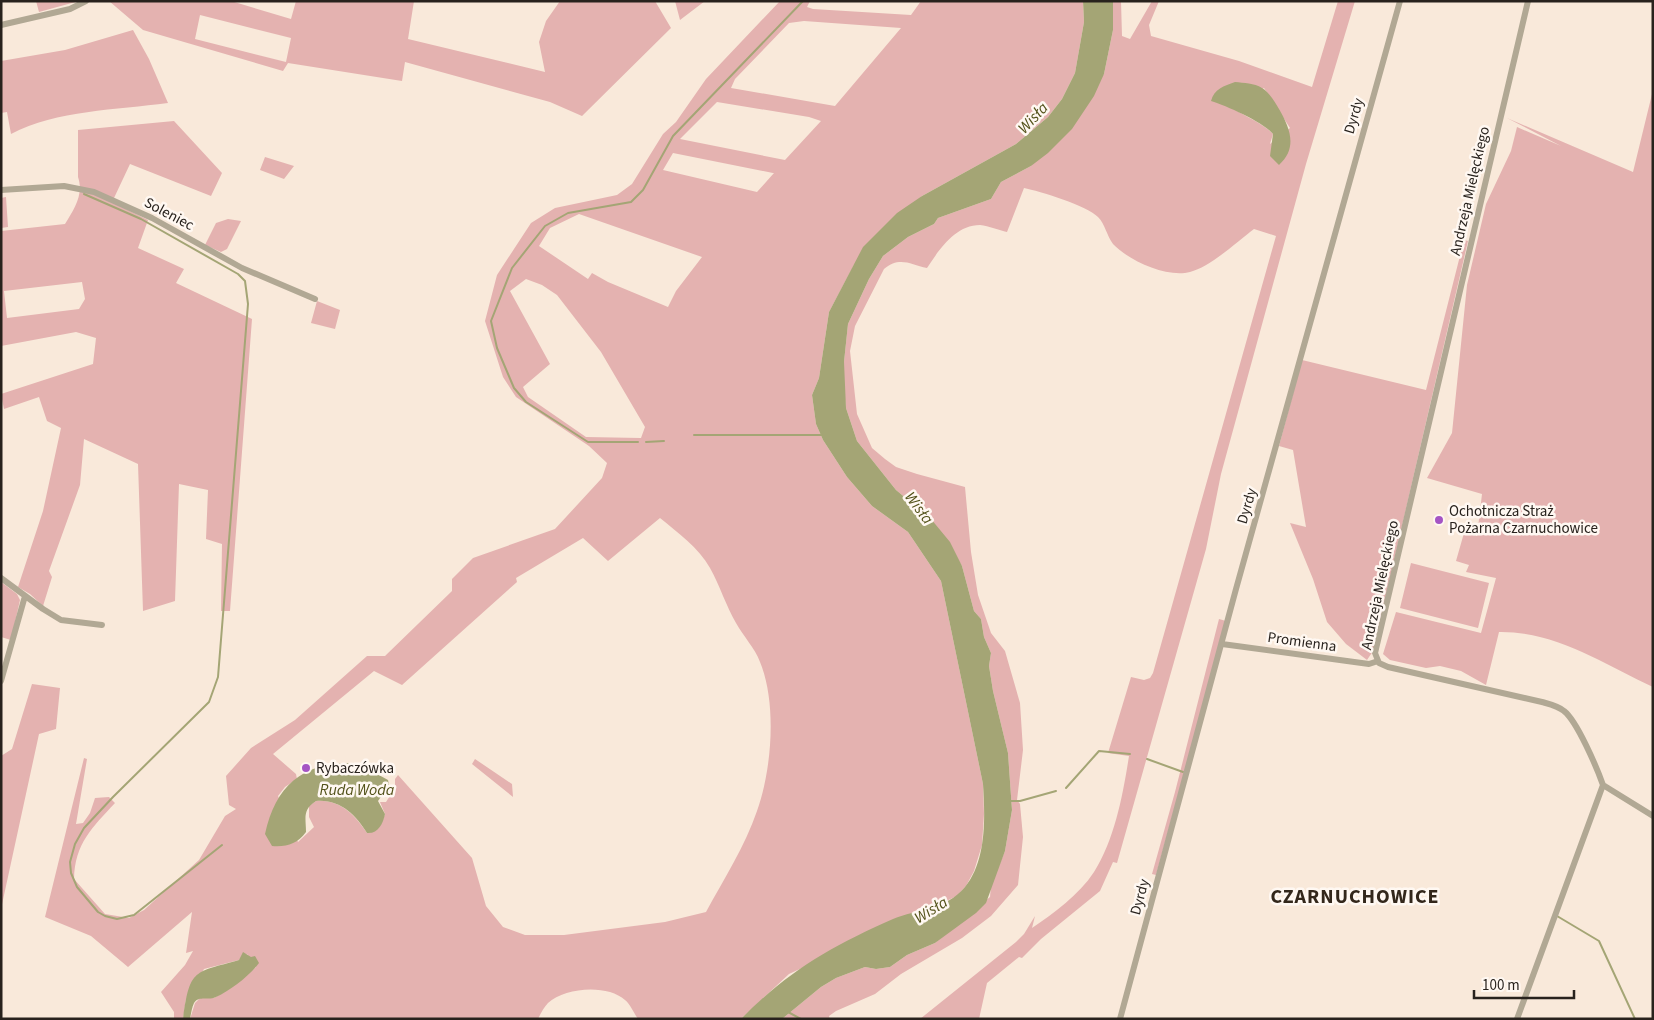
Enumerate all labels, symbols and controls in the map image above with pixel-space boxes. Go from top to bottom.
street label: Dyrdy [1339,96,1369,136]
water label: Wisła [1013,97,1053,138]
street label: Andrzeja Mielęckiego [1445,124,1495,258]
street label: Soleniec [140,192,198,236]
street label: Dyrdy [1232,486,1262,526]
water label: Wisła [900,487,939,529]
place label: Ochotnicza Straż Pożarna Czarnuchowice [1449,501,1598,539]
marker: Ochotnicza Straż Pożarna Czarnuchowice [1433,514,1445,526]
street label: Andrzeja Mielęckiego [1356,518,1404,652]
street label: Promienna [1266,627,1338,657]
place label: Rybaczówka [316,758,394,779]
marker: Rybaczówka [300,762,312,774]
water label: Ruda Woda [320,779,395,801]
street label: Dyrdy [1125,877,1155,917]
district label: CZARNUCHOWICE [1270,883,1440,911]
water label: Wisła [910,891,952,929]
scale bar [1474,968,1574,1000]
text: 100 m [1482,975,1520,996]

